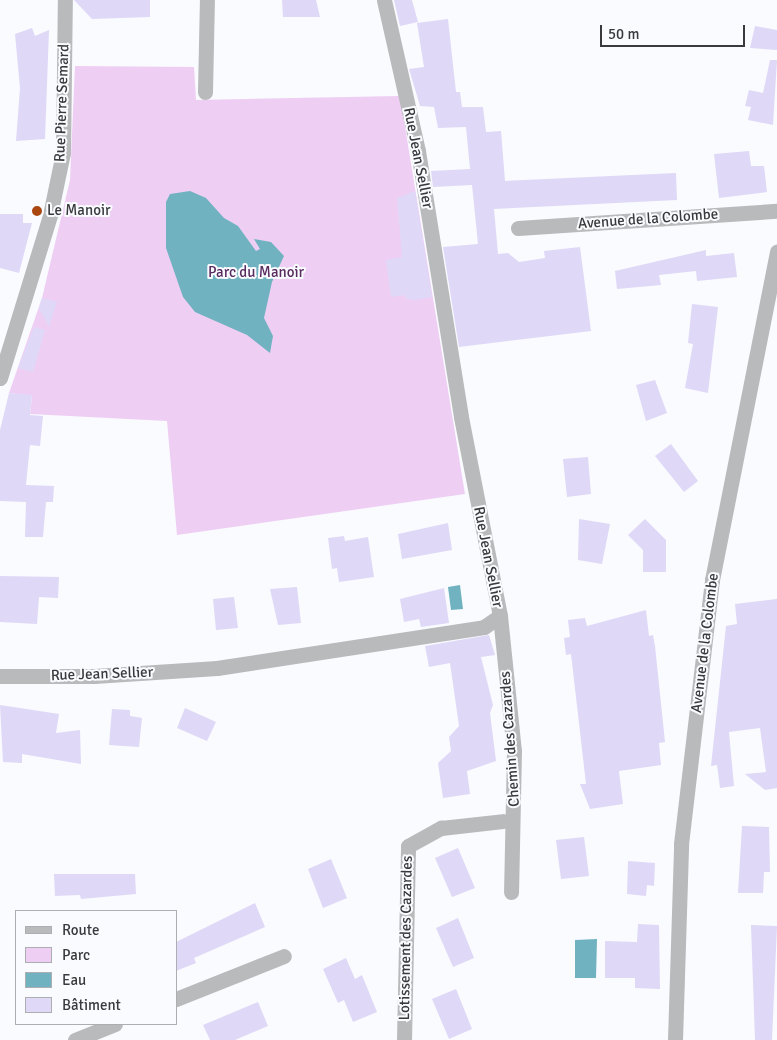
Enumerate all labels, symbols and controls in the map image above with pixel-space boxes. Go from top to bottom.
scale bar [602,15,747,47]
text: 50 m [608,25,639,43]
street label: Rue Pierre Semard [51,44,73,162]
street label: Rue Jean Sellier [399,106,437,210]
place label: Le Manoir [47,202,111,220]
marker: Le Manoir [31,205,43,217]
street label: Avenue de la Colombe [577,205,719,233]
park label: Parc du Manoir [208,264,304,282]
street label: Rue Jean Sellier [469,505,507,609]
street label: Avenue de la Colombe [688,572,722,714]
street label: Rue Jean Sellier [50,663,154,685]
street label: Chemin des Cazardes [496,671,524,807]
street label: Lotissement des Cazardes [396,855,416,1021]
legend [15,910,178,1025]
text: Route [62,921,99,939]
text: Parc [62,946,90,964]
text: Eau [62,971,86,989]
text: Bâtiment [62,996,121,1014]

